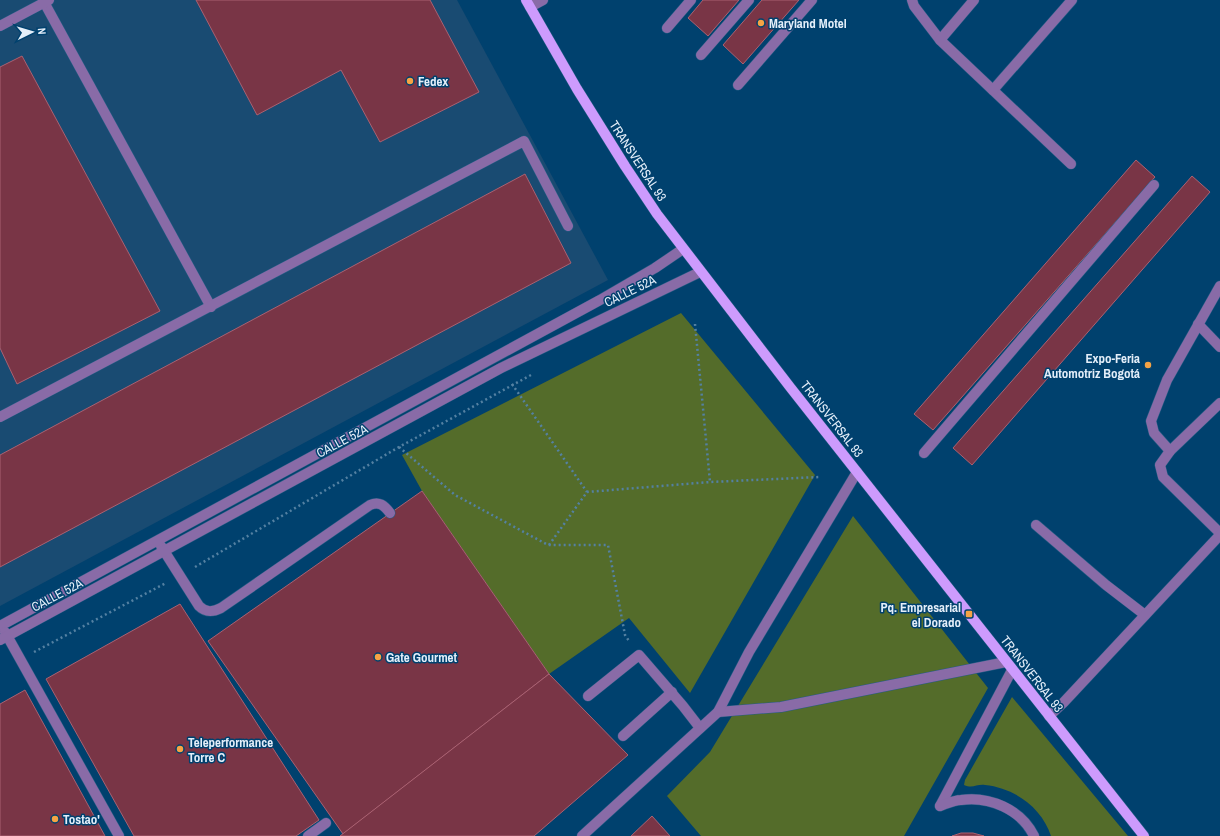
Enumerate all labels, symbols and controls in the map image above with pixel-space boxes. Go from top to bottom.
north arrow [12,12,52,52]
place label: Maryland Motel [769,15,847,32]
marker: Maryland Motel [756,18,766,28]
text: N [35,27,49,35]
place label: Fedex [418,73,448,90]
marker: Fedex [405,76,415,86]
street label: TRANSVERSAL 93 [606,118,670,205]
street label: CALLE 52A [601,271,660,311]
place label: Expo-Feria Automotriz Bogotá [1044,350,1140,382]
marker: Expo-Feria Automotriz Bogotá [1143,360,1153,370]
street label: TRANSVERSAL 93 [797,377,867,461]
street label: CALLE 52A [313,420,371,462]
street label: CALLE 52A [28,574,86,616]
place label: Pq. Empresarial el Dorado [880,599,961,631]
marker: Pq. Empresarial el Dorado [964,609,974,619]
street label: TRANSVERSAL 93 [997,632,1067,716]
place label: Gate Gourmet [386,649,458,666]
marker: Gate Gourmet [373,652,383,662]
place label: Teleperformance Torre C [188,734,273,766]
marker: Teleperformance Torre C [175,744,185,754]
place label: Tostao' [63,811,100,828]
marker: Tostao' [50,814,60,824]

